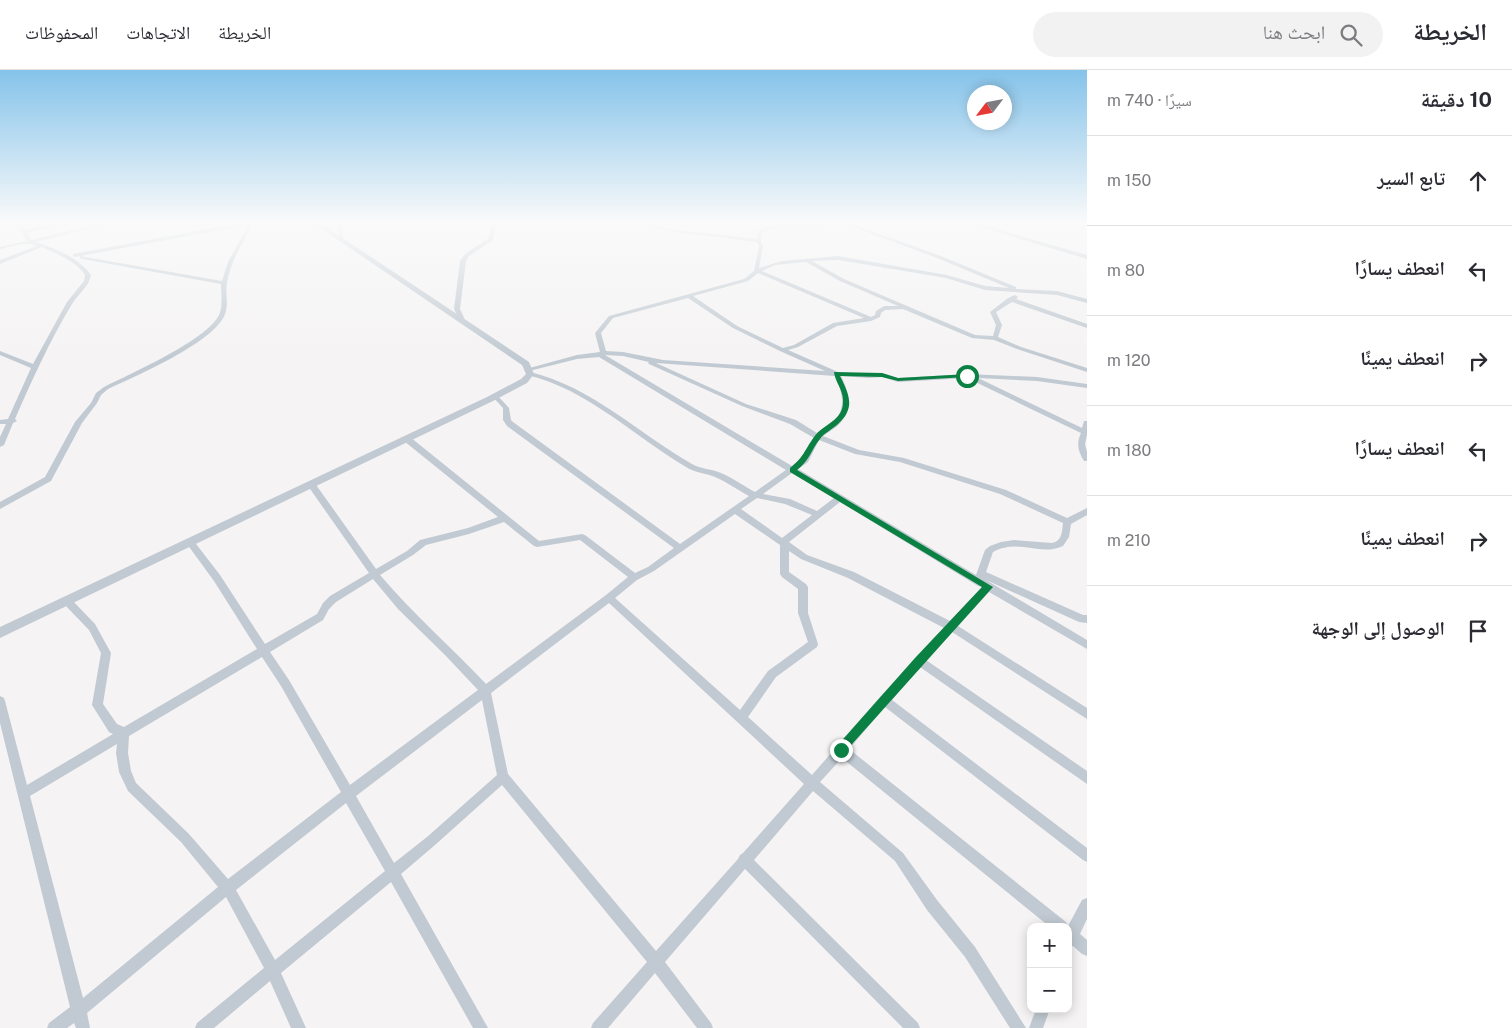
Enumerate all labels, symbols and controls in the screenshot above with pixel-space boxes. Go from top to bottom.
search box [1033,12,1383,57]
text: الخريطة [1413,17,1487,45]
text: ابحث هنا [1263,21,1325,43]
icon: search [1337,21,1365,49]
text: المحفوظات [25,22,98,43]
text: الاتجاهات [126,22,190,43]
text: الخريطة [218,22,271,43]
north arrow [967,85,1012,130]
text: 10 دقيقة [1421,87,1492,112]
text: سيرًا · 740 m [1107,91,1192,110]
text: تابع السير [1377,167,1445,189]
icon: ahead [1464,167,1492,195]
text: 150 m [1107,171,1151,190]
text: انعطف يسارًا [1355,257,1445,279]
icon: left [1464,257,1492,285]
text: 80 m [1107,261,1145,280]
text: انعطف يمينًا [1360,347,1445,369]
icon: right [1464,347,1492,375]
text: 120 m [1107,351,1151,370]
route start [956,365,979,388]
text: انعطف يسارًا [1355,437,1445,459]
icon: left [1464,437,1492,465]
text: 180 m [1107,441,1151,460]
text: انعطف يمينًا [1360,527,1445,549]
icon: right [1464,527,1492,555]
text: 210 m [1107,531,1151,550]
text: الوصول إلى الوجهة [1311,617,1445,639]
icon: arrive [1464,617,1492,645]
route end [830,739,853,762]
map controls [1027,923,1072,1013]
button: + [1027,923,1072,968]
button: − [1027,968,1072,1013]

